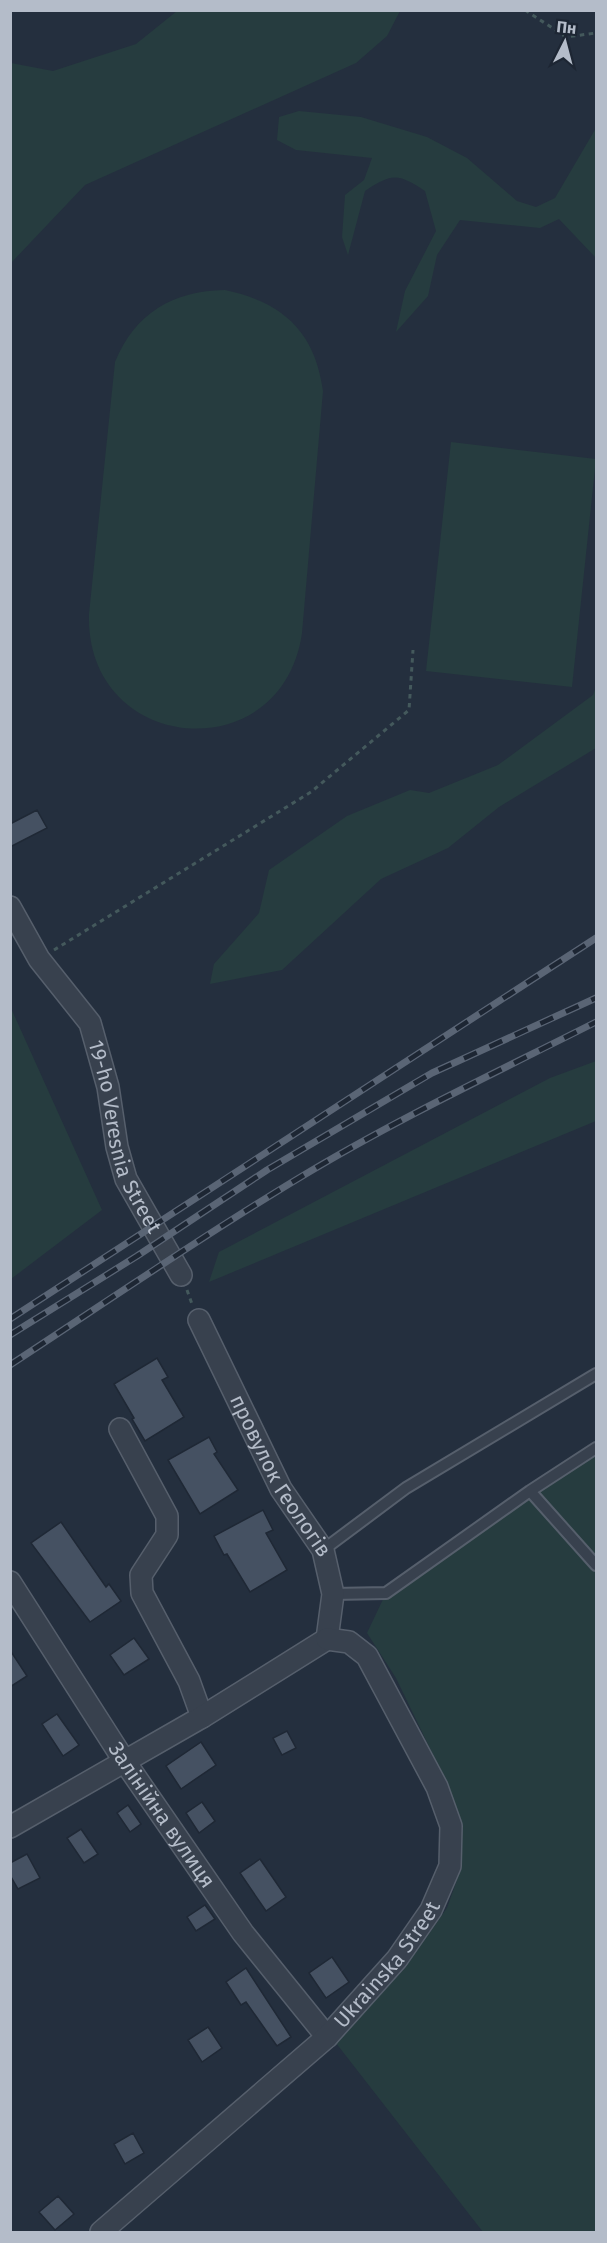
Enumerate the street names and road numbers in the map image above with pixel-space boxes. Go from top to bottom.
street label: 19-ho Veresnia Street [82,1037,168,1238]
street label: провулок Геологів [224,1390,337,1562]
street label: Залінійна вулиця [103,1737,221,1893]
street label: Ukrainska Street [328,1897,446,2033]

